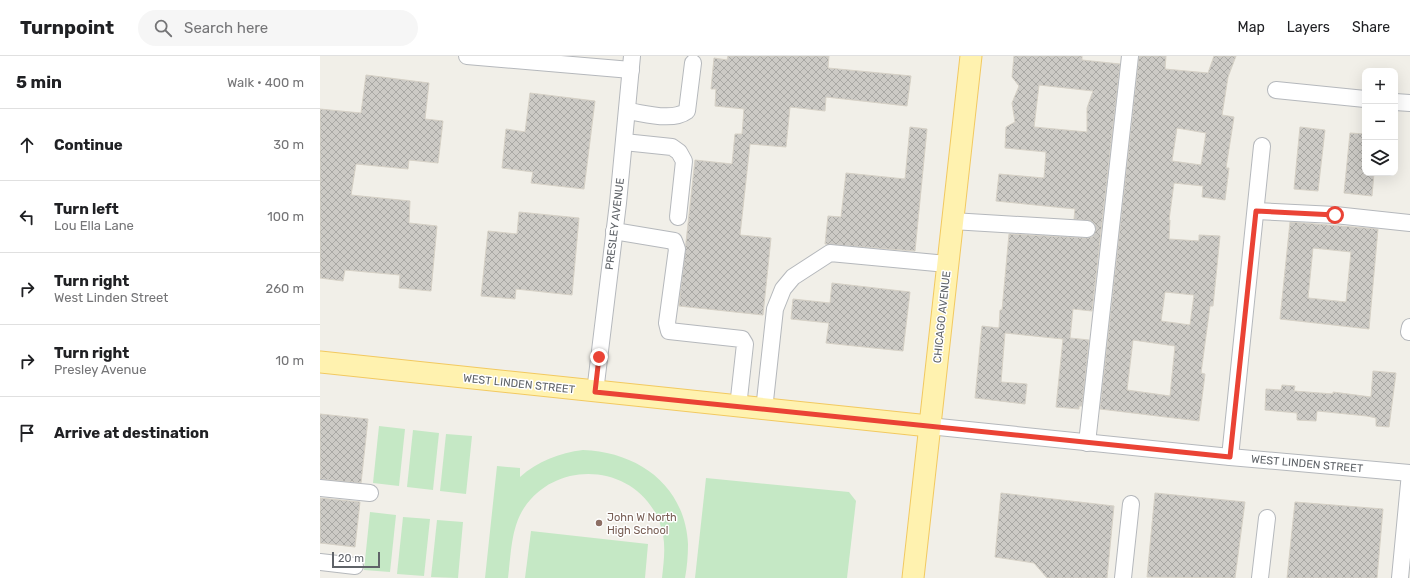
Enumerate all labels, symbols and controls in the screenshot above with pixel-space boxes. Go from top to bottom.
search box [138,10,418,46]
text: Turnpoint [20,16,114,39]
icon: search [152,17,174,39]
text: Search here [184,19,268,37]
text: Map [1238,19,1265,36]
text: Layers [1287,19,1330,36]
text: Share [1352,19,1390,36]
map controls [1362,68,1398,176]
button: + [1362,68,1398,104]
text: 5 min [16,72,62,92]
text: Walk · 400 m [227,75,304,90]
button: − [1362,104,1398,140]
icon: ahead [16,134,38,156]
text: Continue [54,136,123,154]
text: 30 m [273,137,304,152]
button: layers [1362,140,1398,176]
street label: PRESLEY AVENUE [603,177,627,271]
text: Turn left [54,200,119,218]
icon: left [16,206,38,228]
route start [1326,206,1344,224]
text: 100 m [267,209,304,224]
text: Lou Ella Lane [54,218,134,233]
street label: CHICAGO AVENUE [931,270,953,364]
text: Turn right [54,272,129,290]
icon: right [16,278,38,300]
text: 260 m [266,281,304,296]
text: West Linden Street [54,290,168,305]
text: Turn right [54,344,129,362]
route end [590,348,608,366]
icon: right [16,350,38,372]
text: 10 m [275,353,304,368]
text: Presley Avenue [54,362,146,377]
street label: WEST LINDEN STREET [462,372,576,396]
icon: arrive [16,422,38,444]
text: Arrive at destination [54,424,209,442]
street label: WEST LINDEN STREET [1250,453,1364,475]
place label: John W North High School [607,511,677,537]
marker: John W North High School [594,518,604,528]
scale bar [332,550,380,569]
text: 20 m [338,552,364,565]

